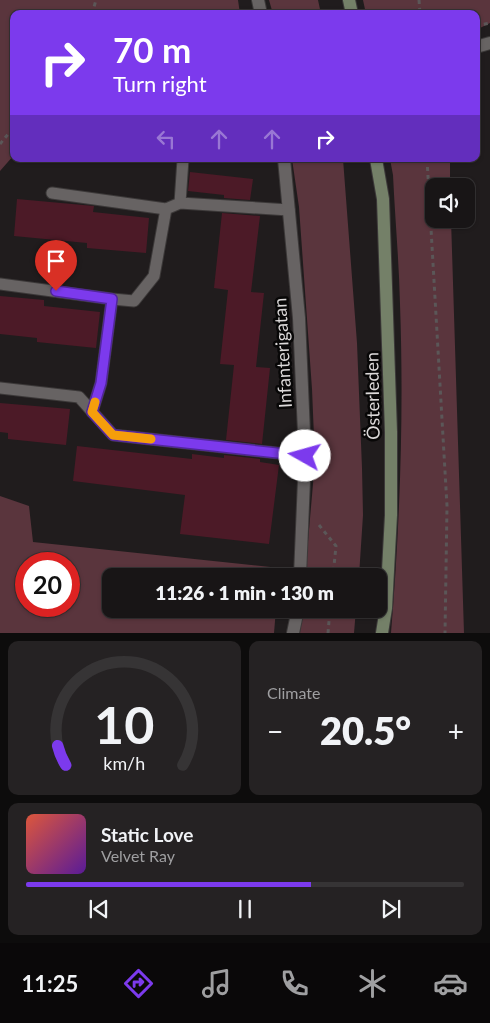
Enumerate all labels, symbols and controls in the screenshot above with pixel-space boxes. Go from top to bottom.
text: 70 m [113,28,191,70]
icon: right [30,30,95,95]
text: Turn right [113,70,207,97]
icon: left [152,125,180,153]
icon: ahead [205,125,233,153]
icon: ahead [258,125,286,153]
icon: right [311,125,339,153]
map controls [425,178,475,228]
button: sound [425,178,475,228]
pin [35,240,77,291]
icon: arrive [42,247,70,275]
street label: Infanterigatan [268,297,296,409]
street label: Österleden [360,352,384,440]
position arrow [278,429,330,481]
speed limit sign: 20 [15,552,80,617]
text: 11:26 · 1 min · 130 m [155,581,334,604]
text: Climate [267,683,320,702]
text: 10 [94,693,155,755]
text: 20.5° [320,707,411,753]
text: − [267,714,283,748]
text: + [448,714,464,748]
text: km/h [104,752,145,774]
text: Static Love [101,823,193,846]
text: Velvet Ray [101,846,175,865]
icon: previous [85,895,113,923]
icon: pause [231,895,259,923]
icon: next [377,895,405,923]
icon: directions [121,966,156,1001]
icon: music [199,966,234,1001]
icon: phone [277,966,312,1001]
icon: climate [355,966,390,1001]
icon: car [433,966,468,1001]
text: 11:25 [22,970,78,997]

